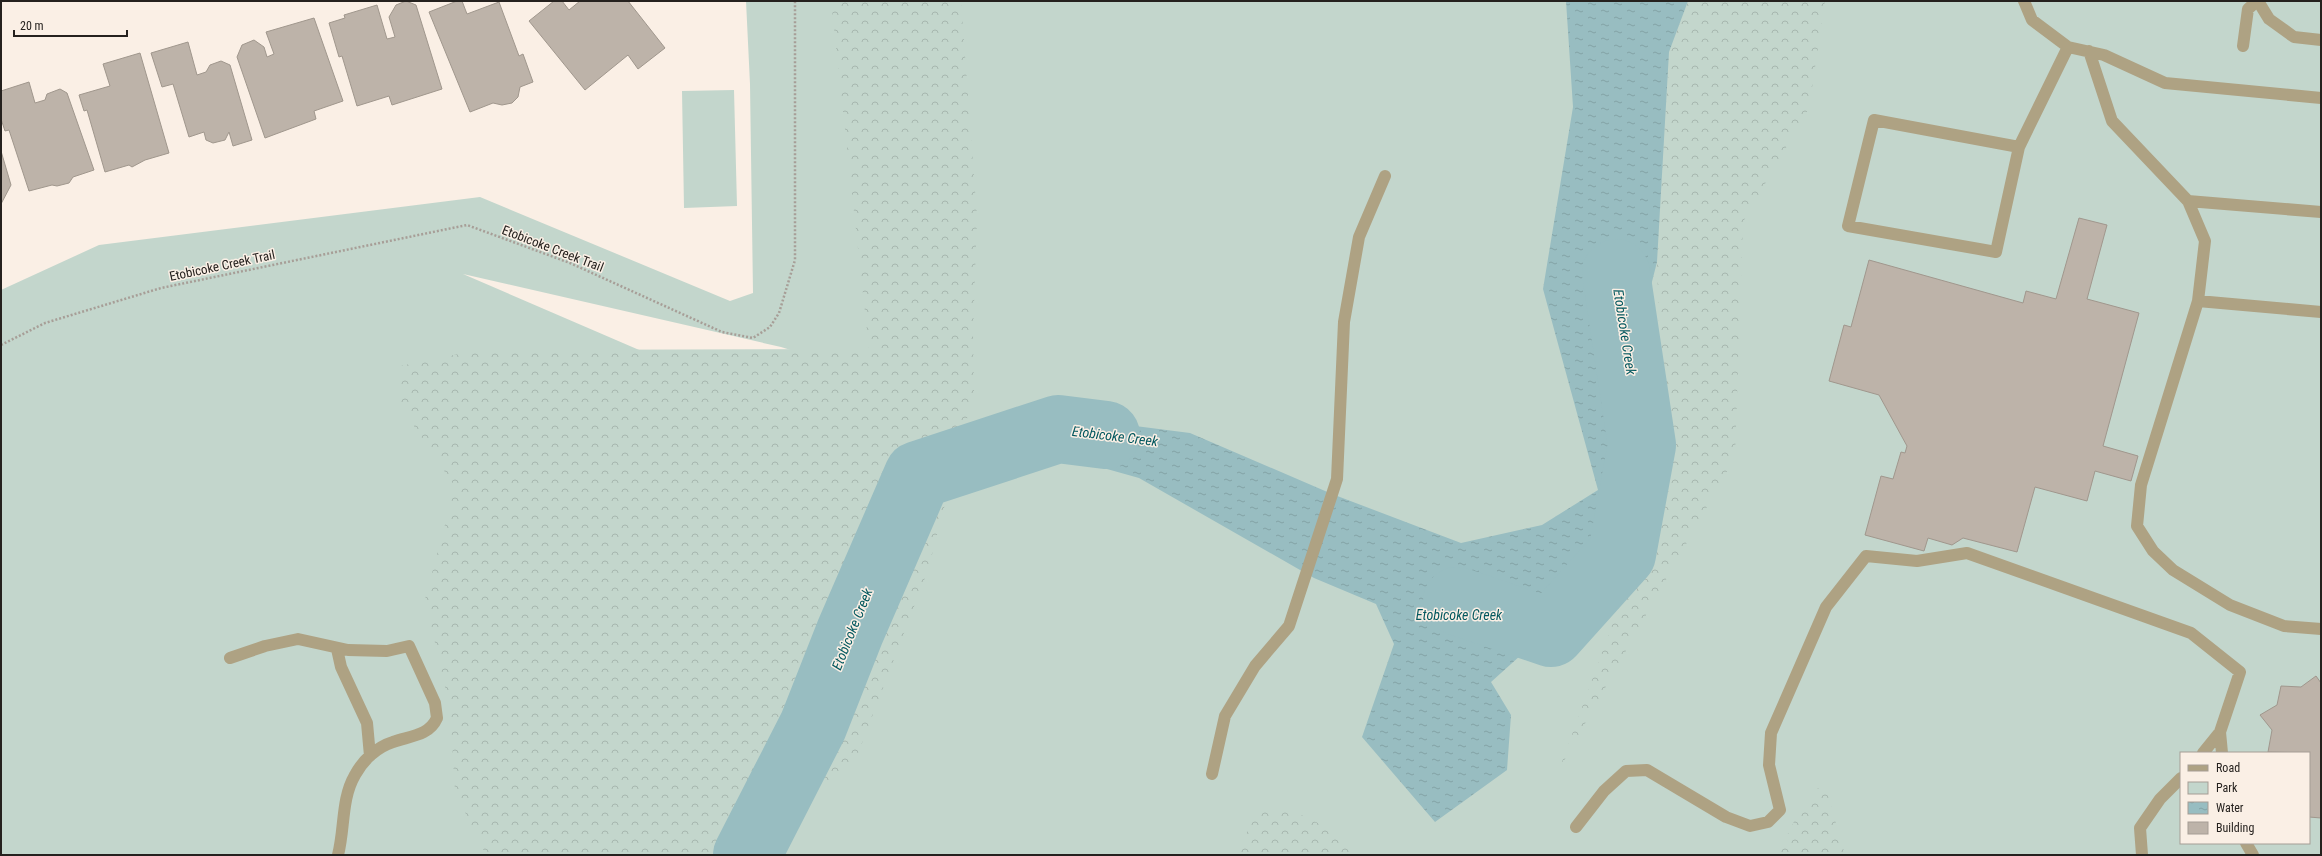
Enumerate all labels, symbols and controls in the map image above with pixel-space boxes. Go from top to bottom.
scale bar [14,12,127,38]
text: 20 m [20,19,44,33]
street label: Etobicoke Creek Trail [500,222,606,275]
street label: Etobicoke Creek Trail [168,247,276,284]
water label: Etobicoke Creek [1610,288,1640,377]
water label: Etobicoke Creek [1071,423,1160,449]
water label: Etobicoke Creek [828,585,876,672]
water label: Etobicoke Creek [1416,607,1503,623]
legend [2180,752,2310,844]
text: Road [2216,761,2240,775]
text: Park [2216,781,2238,795]
text: Water [2216,801,2244,815]
text: Building [2216,821,2254,835]

